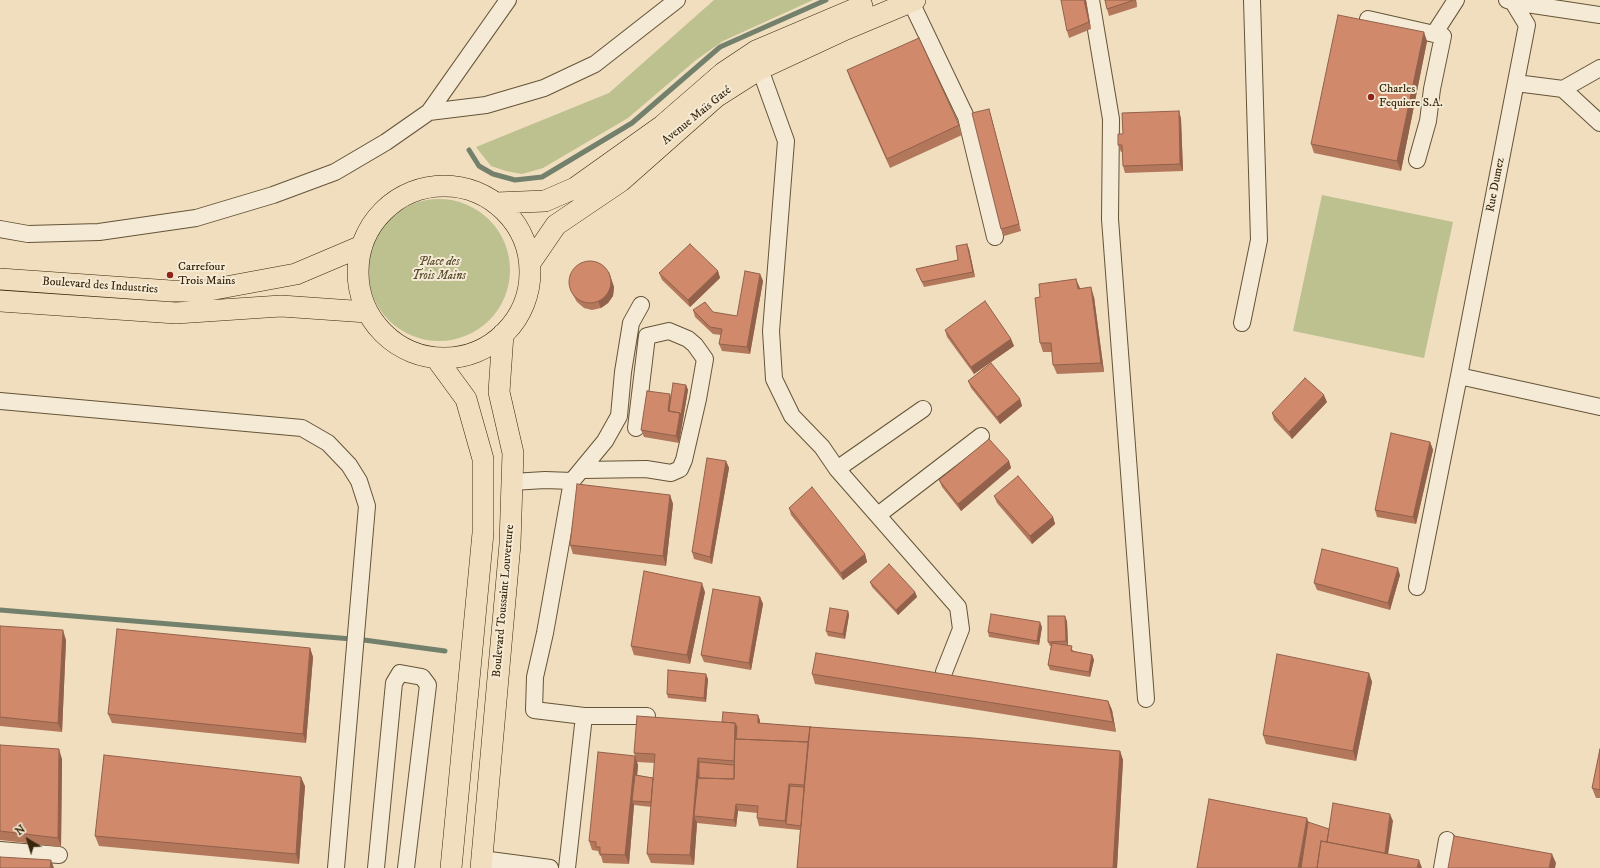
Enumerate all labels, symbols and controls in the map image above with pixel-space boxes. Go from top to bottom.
place label: Charles Fequiere S.A. [1379,83,1443,111]
street label: Avenue Maïs Gaté [659,84,735,148]
marker: Charles Fequiere S.A. [1366,92,1376,102]
street label: Rue Dumez [1484,157,1508,213]
park label: Place des Trois Mains [412,256,466,284]
place label: Carrefour Trois Mains [178,261,235,289]
marker: Carrefour Trois Mains [165,270,175,280]
street label: Boulevard des Industries [42,275,158,297]
street label: Boulevard Toussaint Louverture [490,524,518,678]
north arrow [8,820,48,860]
text: N [13,822,28,839]

